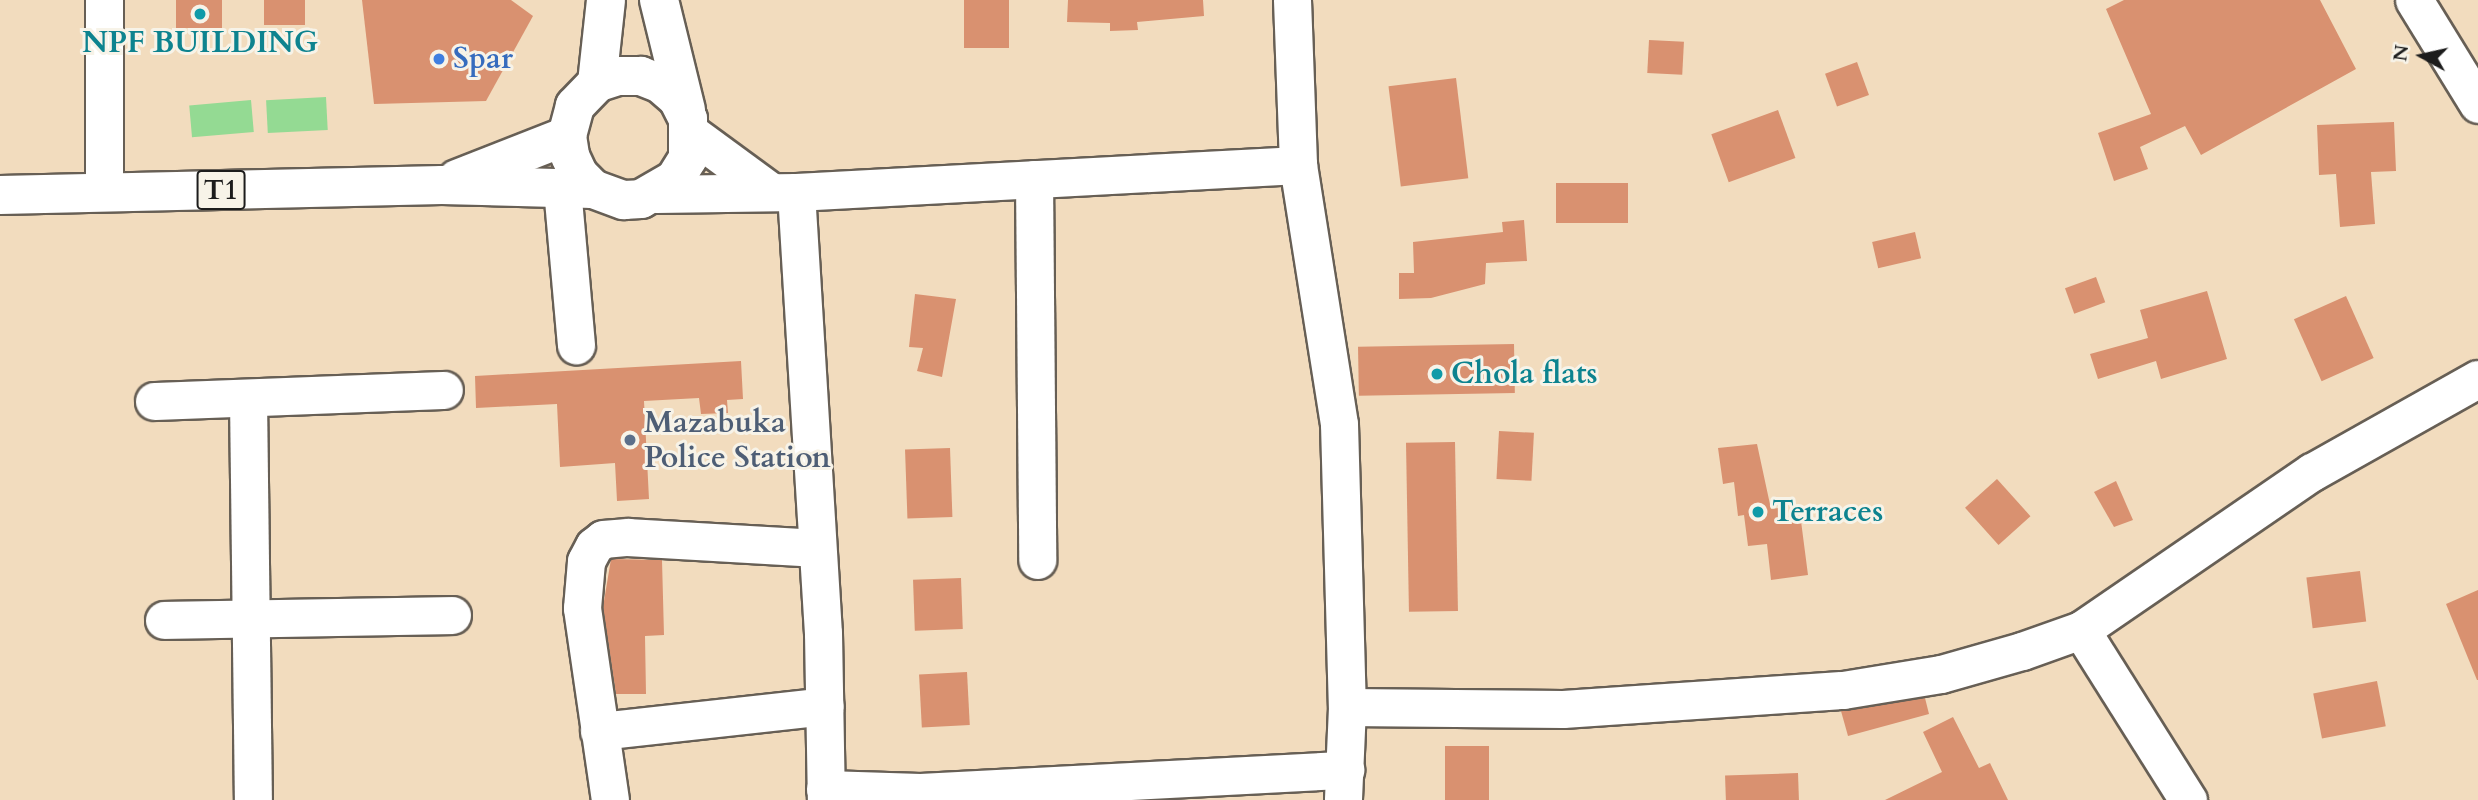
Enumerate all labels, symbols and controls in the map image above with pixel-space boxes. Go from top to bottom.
marker: NPF BUILDING [192,6,208,22]
north arrow [2387,21,2457,91]
place label: NPF BUILDING [82,25,318,61]
place label: Spar [453,41,513,77]
text: N [2387,43,2415,63]
marker: Spar [431,51,447,67]
road number: T1 [196,166,246,214]
place label: Chola flats [1451,356,1598,392]
marker: Chola flats [1429,366,1445,382]
place label: Mazabuka Police Station [644,405,831,476]
marker: Mazabuka Police Station [622,432,638,448]
place label: Terraces [1772,494,1883,530]
marker: Terraces [1750,504,1766,520]

